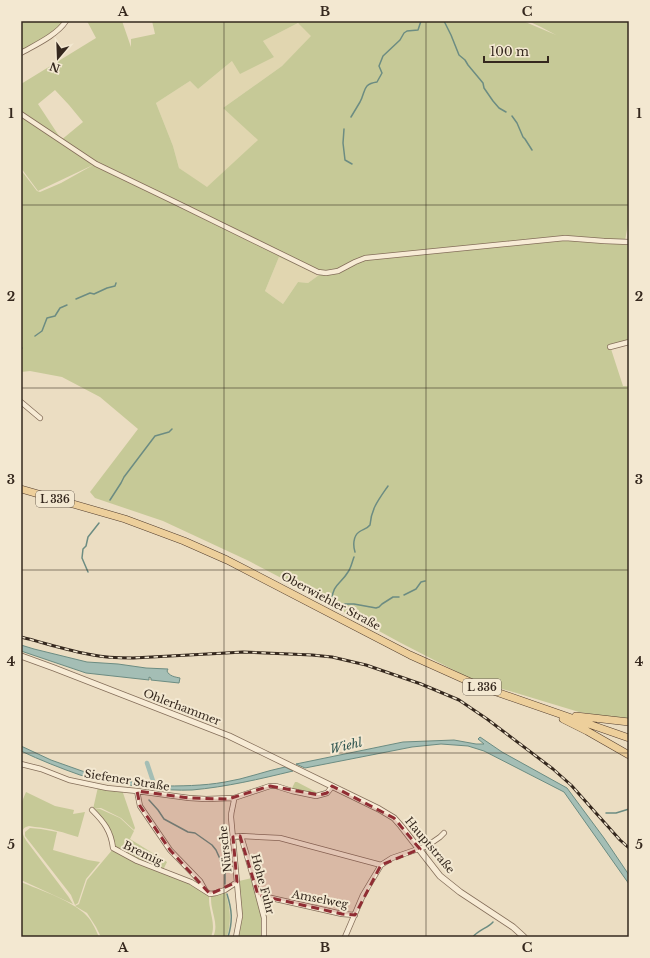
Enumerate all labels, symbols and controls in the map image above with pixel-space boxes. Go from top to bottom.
text: A [117,3,129,20]
text: B [320,3,330,20]
text: C [522,3,533,20]
north arrow [38,38,78,78]
scale bar [484,38,548,64]
text: 100 m [490,44,529,59]
text: N [47,59,62,76]
text: 1 [8,105,14,122]
text: 1 [636,105,642,122]
text: 2 [7,288,15,305]
text: 2 [635,288,643,305]
text: 3 [7,471,15,488]
text: 3 [635,471,643,488]
road number: L 336 [36,491,74,507]
street label: Oberwiehler Straße [279,569,383,633]
text: 4 [7,653,16,670]
text: 4 [635,653,644,670]
road number: L 336 [463,679,501,695]
street label: Ohlerhammer [141,686,223,728]
water label: Wiehl [328,734,364,757]
street label: Siefener Straße [83,766,171,794]
street label: Hauptstraße [402,814,458,876]
street label: Nürsche [216,825,234,873]
text: 5 [7,836,15,853]
text: 5 [635,836,643,853]
street label: Bremig [121,838,165,868]
street label: Hohe Fuhr [248,852,278,916]
street label: Amselweg [290,886,350,911]
text: A [117,939,129,956]
text: B [320,939,330,956]
text: C [522,939,533,956]

